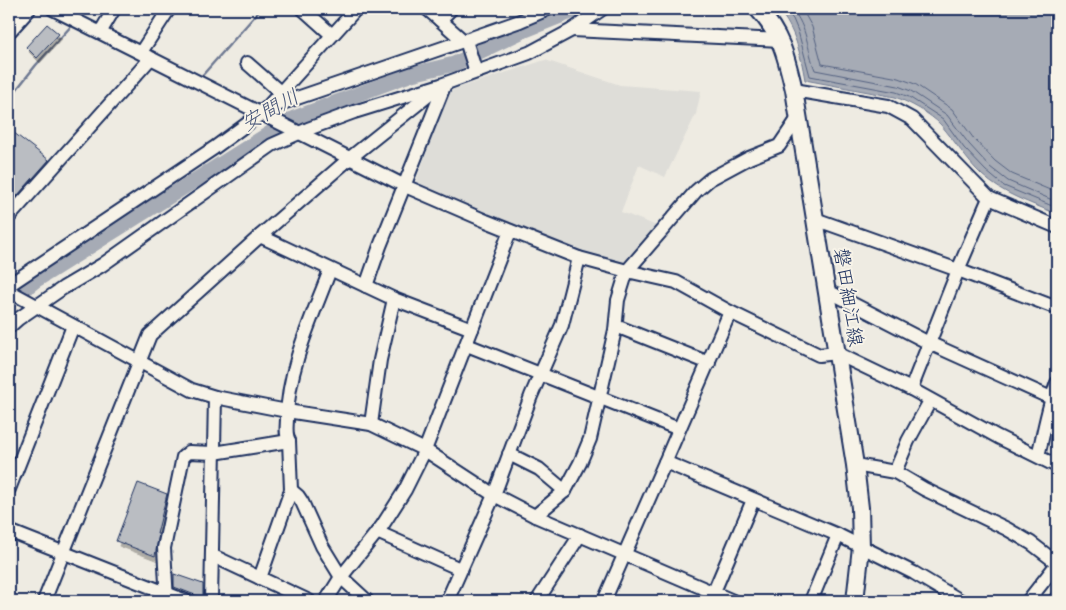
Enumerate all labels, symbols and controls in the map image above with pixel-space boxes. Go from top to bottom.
water label: 安間川 [236,83,306,140]
street label: 磐田細江線 [824,246,869,349]

